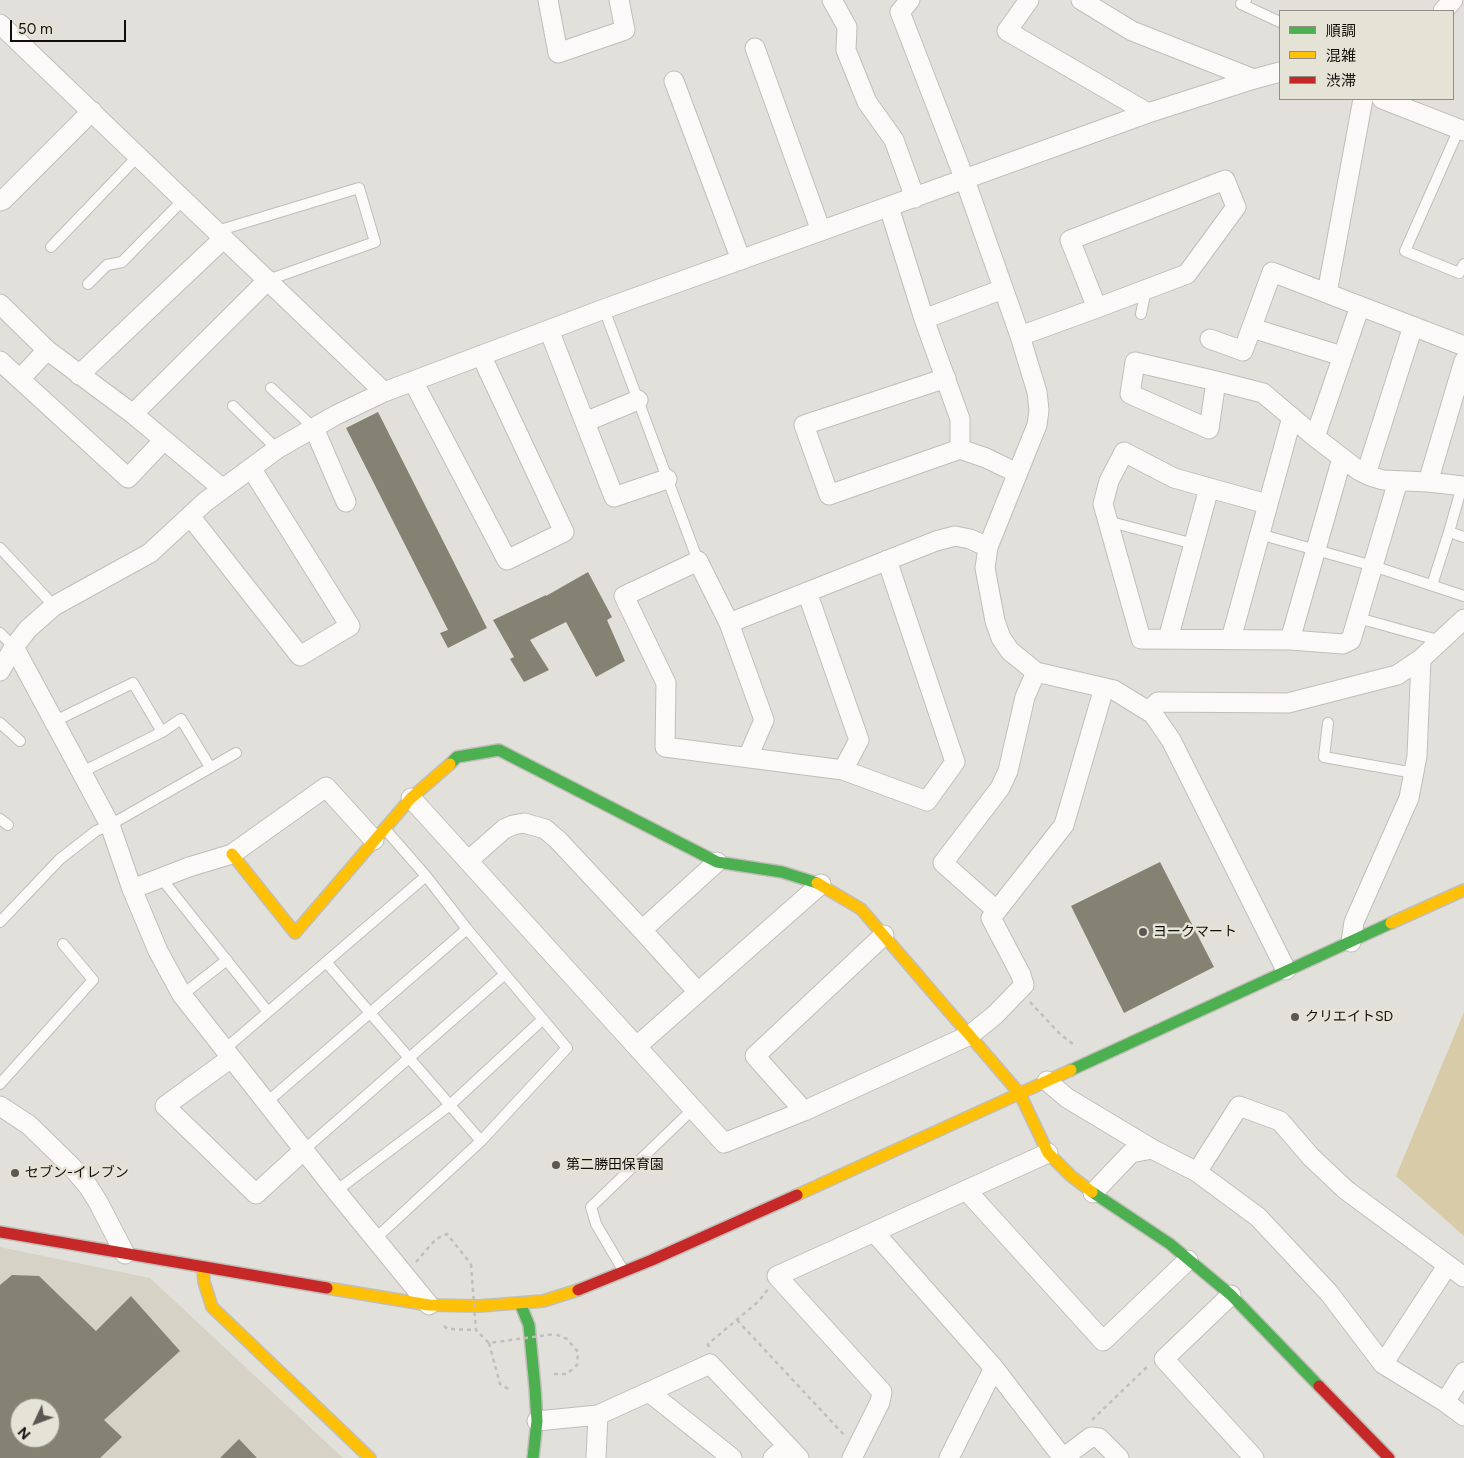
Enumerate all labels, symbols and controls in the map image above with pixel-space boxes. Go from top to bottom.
scale bar [12,10,129,42]
legend [1279,10,1454,100]
text: 50 m [18,20,53,38]
text: 順調 [1326,22,1356,40]
text: 混雑 [1326,47,1356,65]
text: 渋滞 [1326,72,1356,90]
place label: ヨークマート [1153,924,1237,940]
marker: ヨークマート [1137,926,1149,938]
place label: クリエイトSD [1305,1009,1393,1025]
marker: クリエイトSD [1289,1011,1301,1023]
place label: 第二勝田保育園 [566,1157,664,1173]
marker: 第二勝田保育園 [550,1159,562,1171]
place label: セブン-イレブン [25,1165,129,1181]
marker: セブン-イレブン [9,1167,21,1179]
north arrow [10,1398,60,1448]
text: N [14,1423,34,1443]

